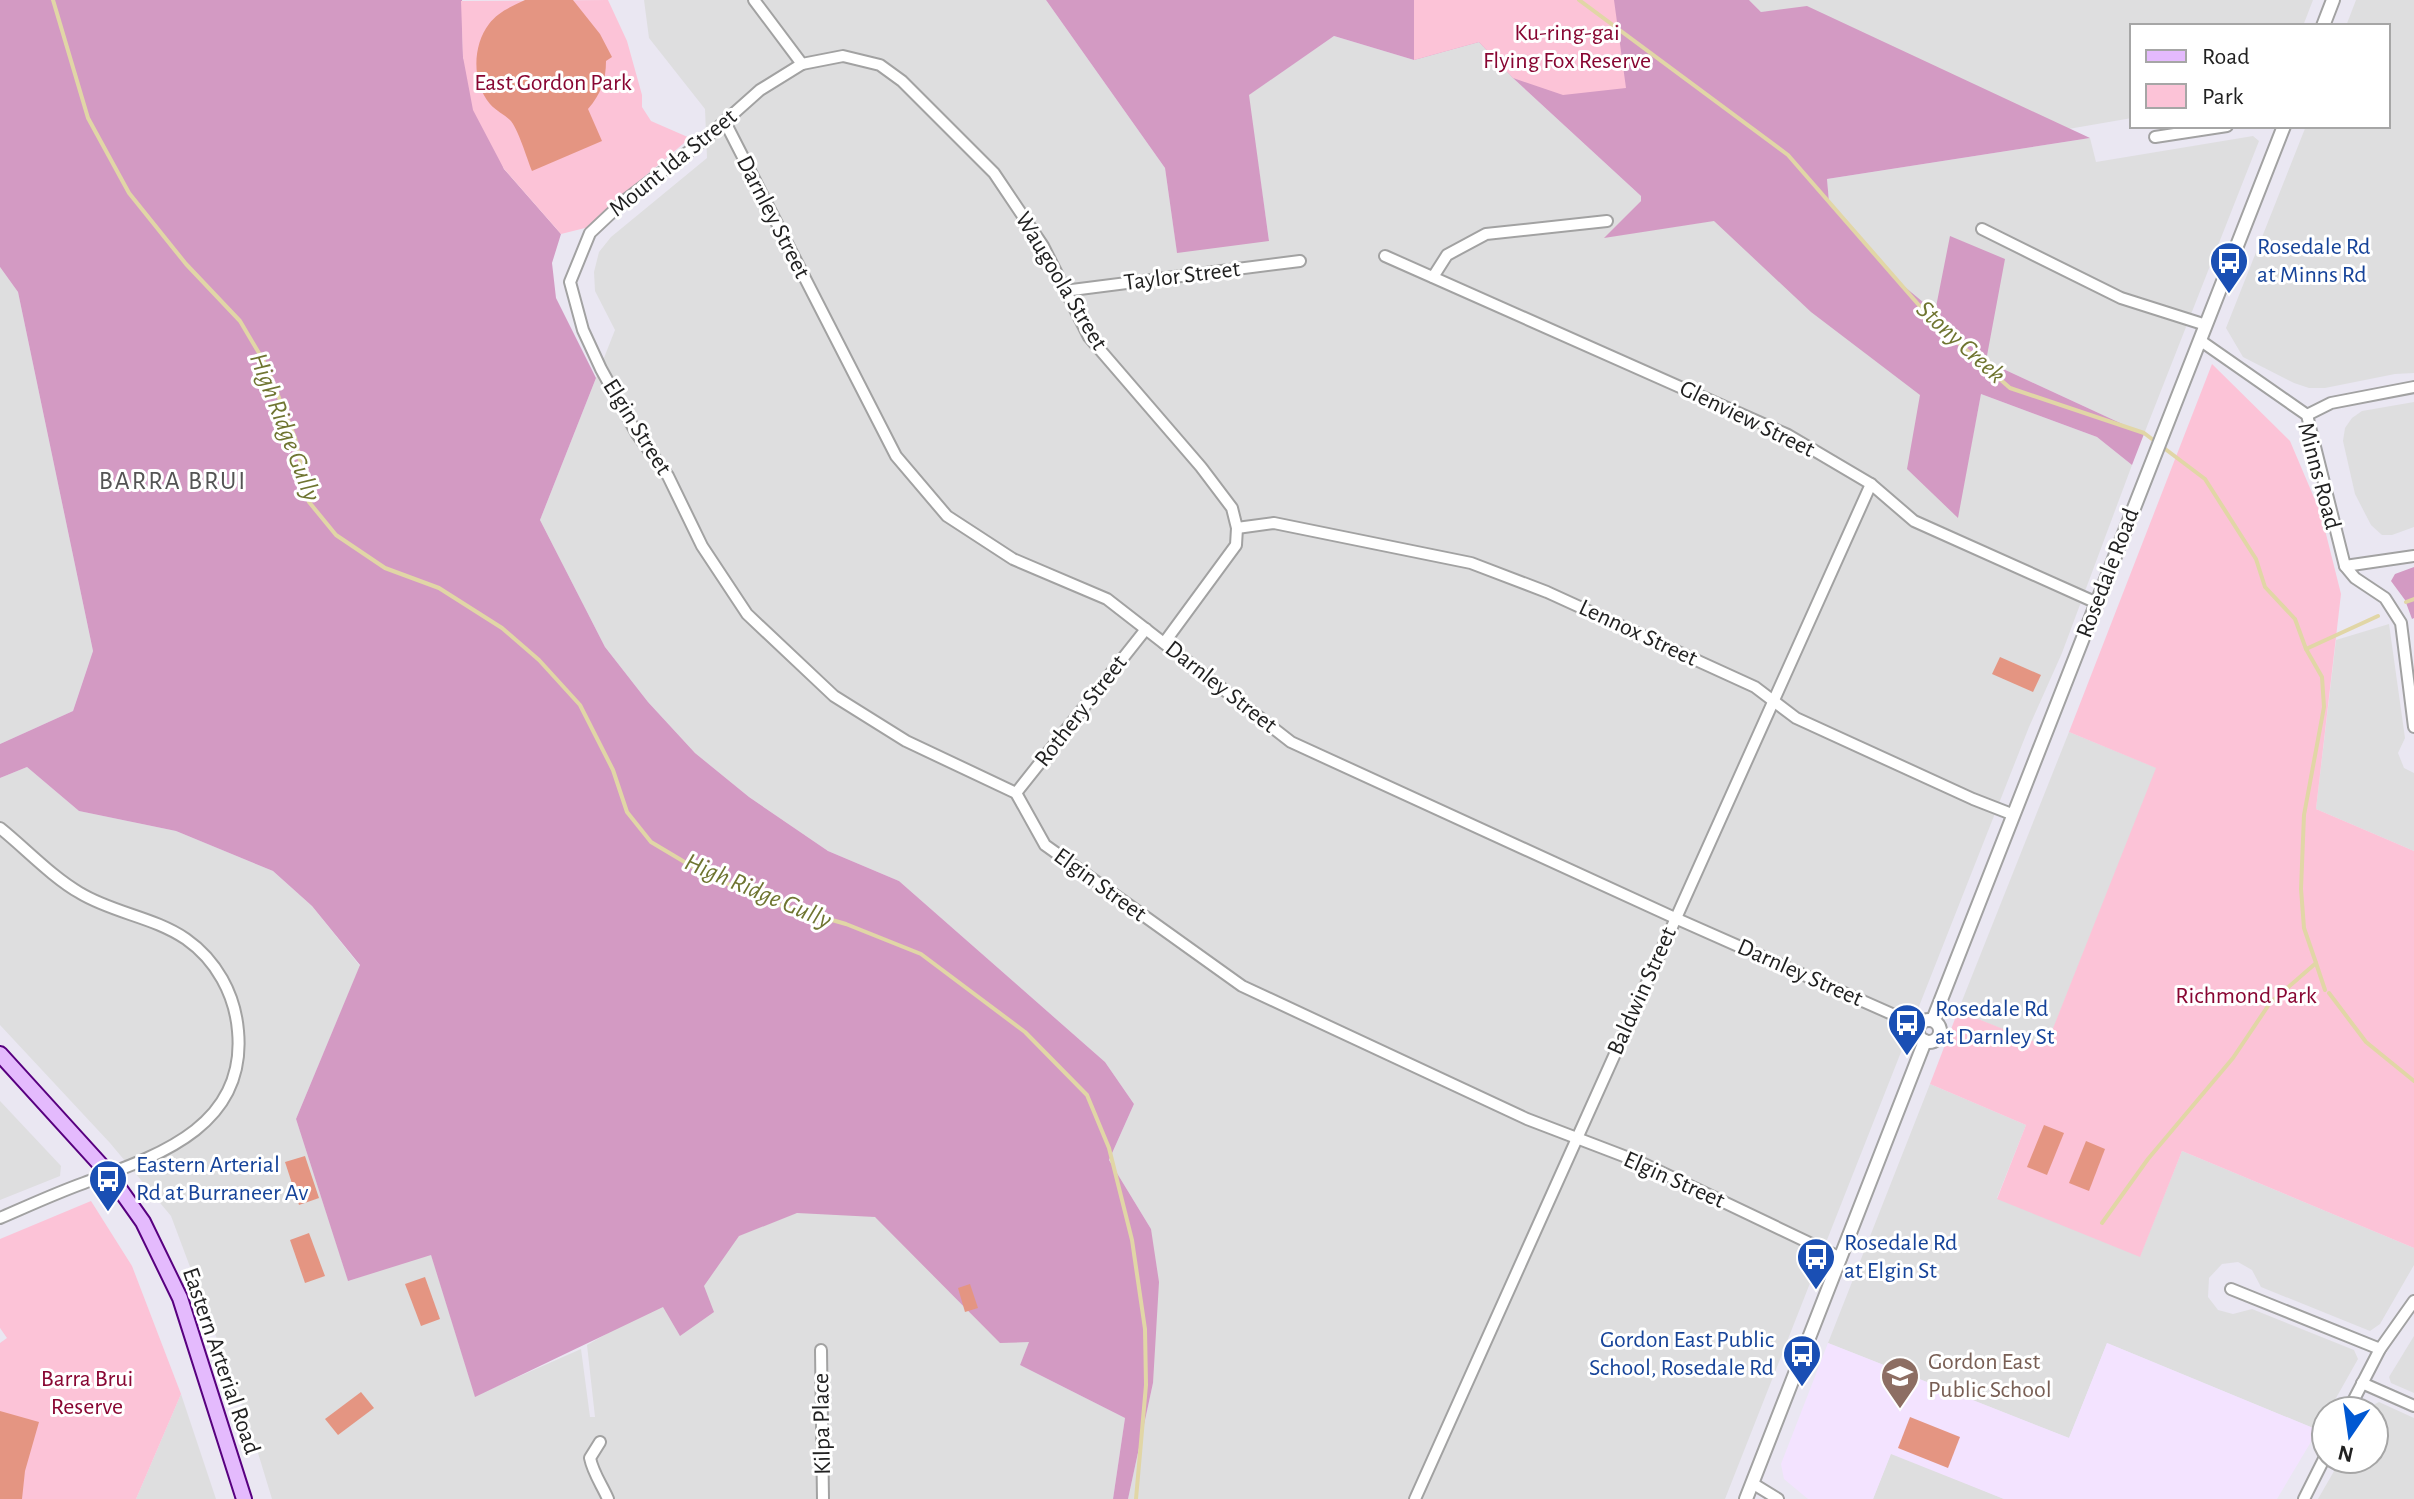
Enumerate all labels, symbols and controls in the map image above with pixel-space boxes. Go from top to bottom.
park label: Ku-ring-gai Flying Fox Reserve [1483,21,1651,73]
legend [2130,24,2390,128]
text: Road [2202,45,2250,69]
park label: East Gordon Park [474,71,632,95]
text: Park [2202,85,2243,109]
street label: Mount Ida Street [605,104,741,221]
street label: Darnley Street [732,152,814,283]
street label: Waugoola Street [1010,208,1112,354]
place label: Rosedale Rd at Minns Rd [2257,235,2371,287]
bus stop icon: Rosedale Rd at Minns Rd [2208,240,2250,295]
street label: Taylor Street [1123,257,1242,295]
water label: Stony Creek [1912,296,2010,388]
water label: High Ridge Gully [245,349,325,505]
street label: Elgin Street [598,375,676,479]
street label: Glenview Street [1676,376,1819,462]
street label: Minns Road [2293,420,2345,532]
district label: BARRA BRUI [99,468,247,494]
street label: Rosedale Road [2072,505,2144,641]
street label: Lennox Street [1575,595,1701,671]
street label: Darnley Street [1161,636,1282,738]
street label: Rothery Street [1030,650,1132,771]
street label: Elgin Street [1049,844,1151,927]
water label: High Ridge Gully [681,848,835,934]
street label: Baldwin Street [1603,923,1681,1059]
street label: Darnley Street [1734,935,1866,1011]
park label: Richmond Park [2175,984,2317,1008]
place label: Rosedale Rd at Darnley St [1935,997,2055,1049]
bus stop icon: Rosedale Rd at Darnley St [1886,1002,1928,1057]
street label: Elgin Street [1620,1147,1728,1213]
place label: Eastern Arterial Rd at Burraneer Av [136,1153,308,1205]
bus stop icon: Eastern Arterial Rd at Burraneer Av [87,1158,129,1213]
place label: Rosedale Rd at Elgin St [1844,1231,1958,1283]
bus stop icon: Rosedale Rd at Elgin St [1795,1236,1837,1291]
street label: Eastern Arterial Road [178,1265,264,1457]
place label: Gordon East Public School, Rosedale Rd [1589,1328,1774,1380]
bus stop icon: Gordon East Public School, Rosedale Rd [1781,1333,1823,1388]
place label: Gordon East Public School [1928,1350,2052,1402]
school or university icon: Gordon East Public School [1879,1355,1921,1410]
park label: Barra Brui Reserve [41,1367,133,1419]
street label: Kilpa Place [809,1373,835,1475]
north arrow [2310,1395,2390,1475]
text: N [2336,1441,2356,1466]

